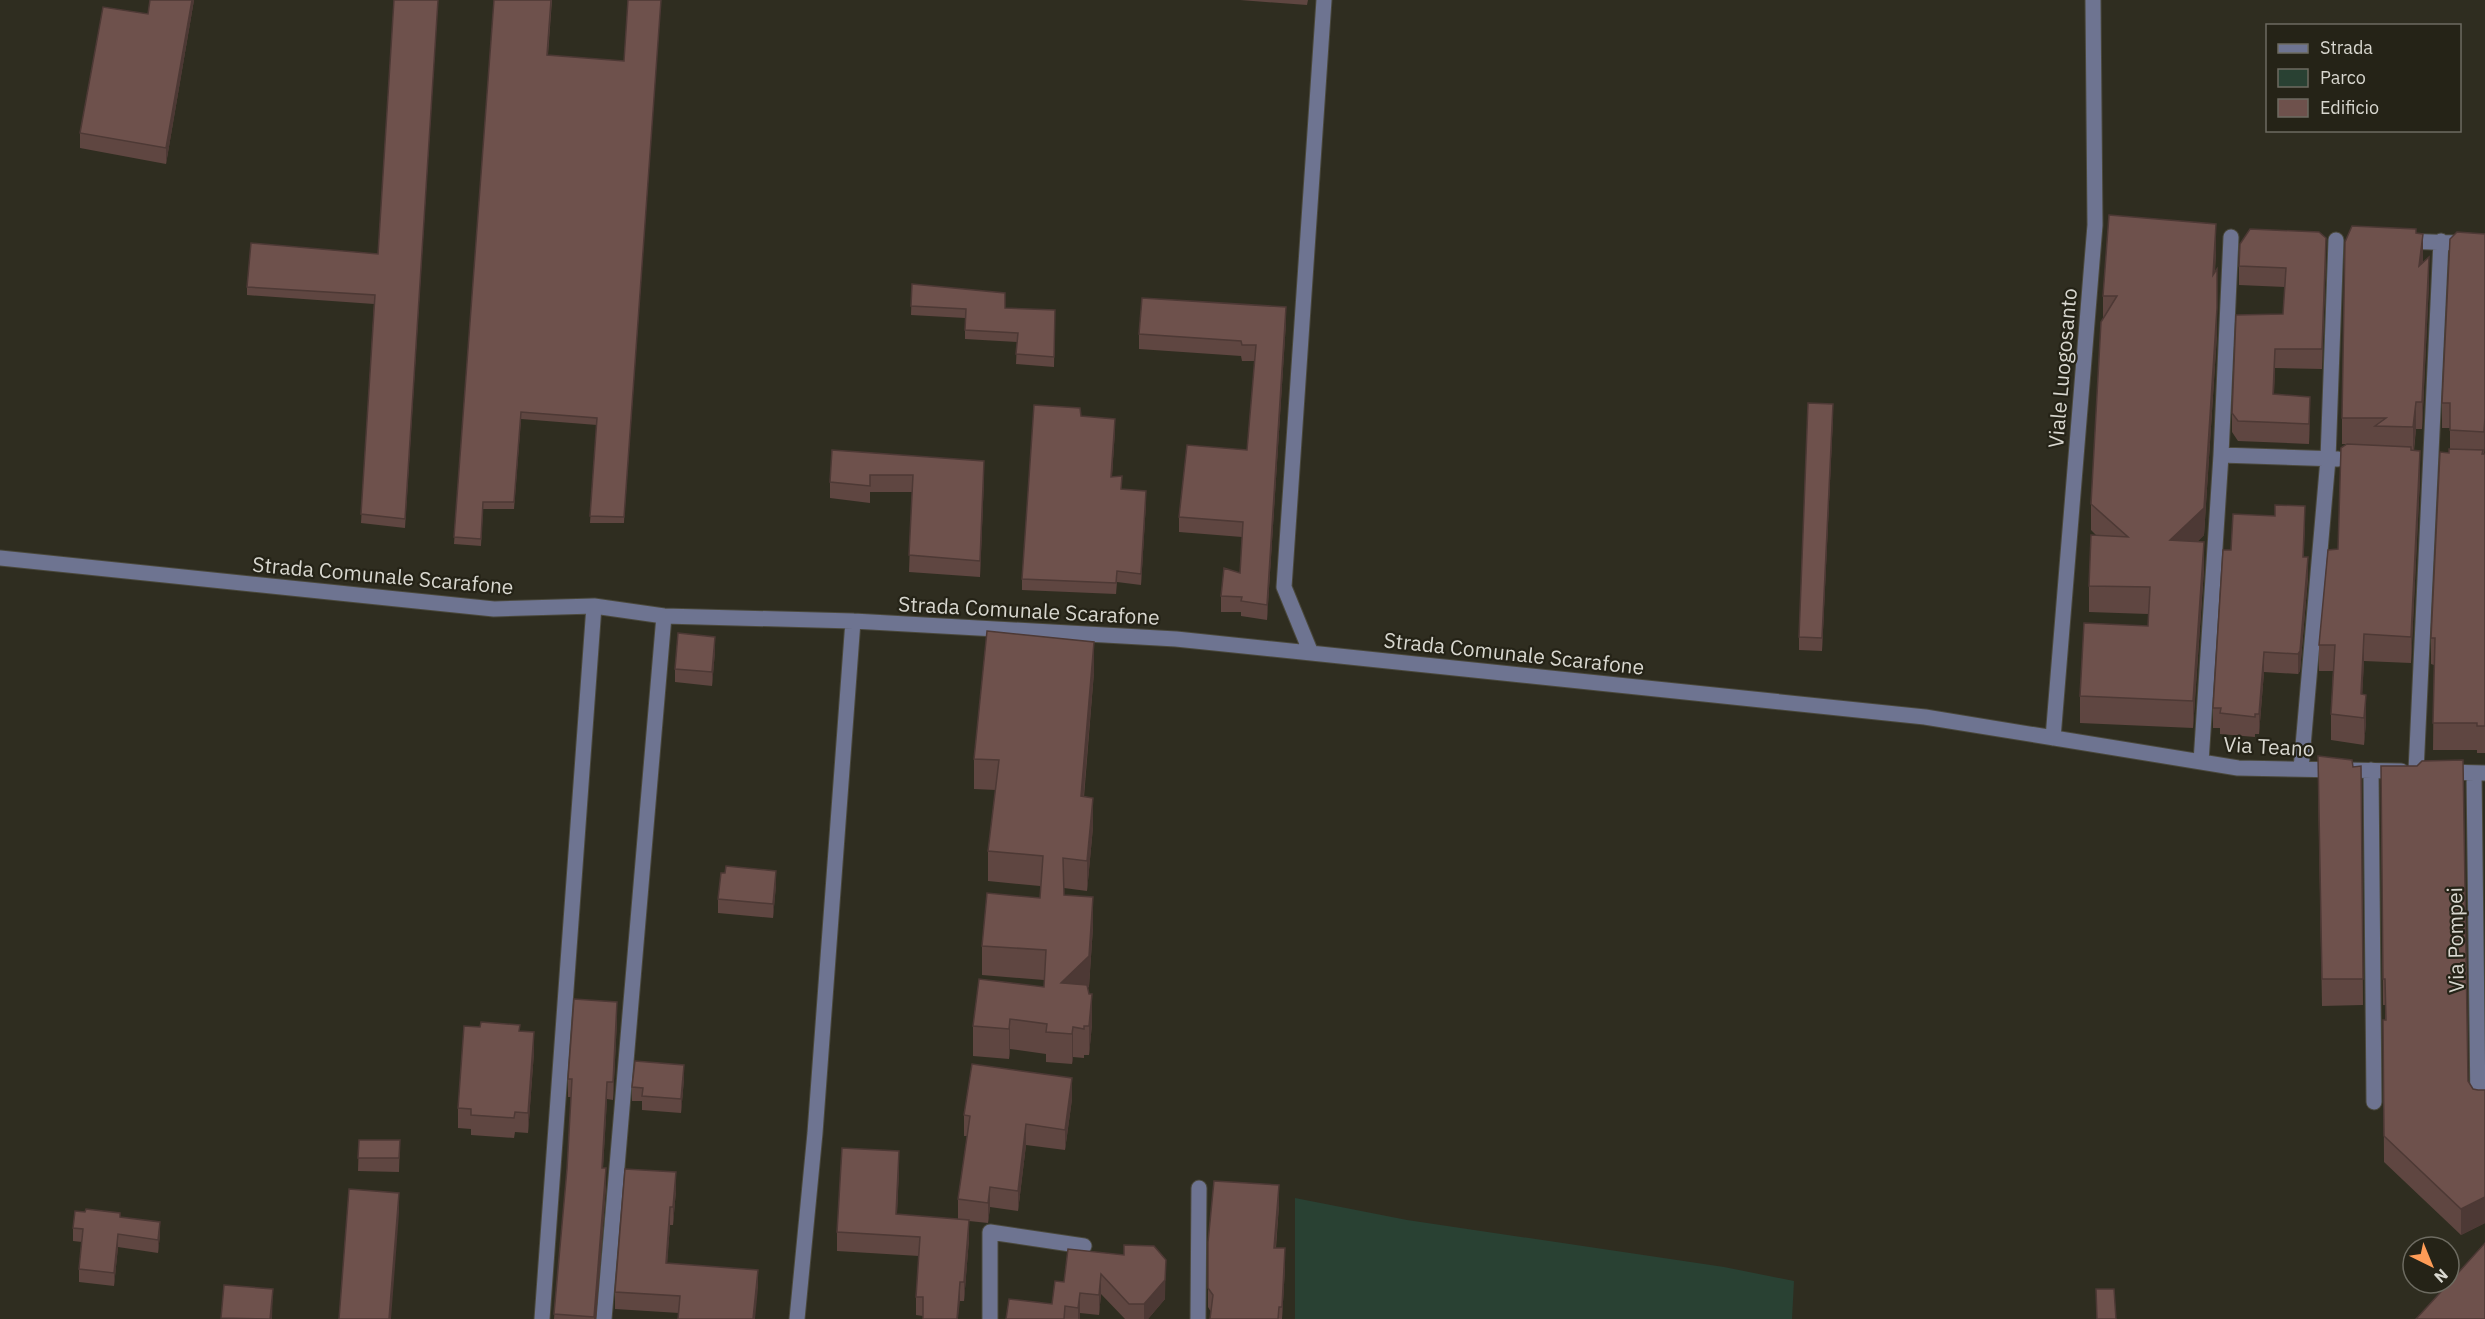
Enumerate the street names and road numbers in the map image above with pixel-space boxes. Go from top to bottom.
street label: Viale Luogosanto [2041,287,2083,449]
street label: Strada Comunale Scarafone [251,550,515,600]
street label: Strada Comunale Scarafone [897,589,1161,631]
street label: Strada Comunale Scarafone [1382,625,1646,681]
street label: Via Teano [2223,730,2315,762]
street label: Via Pompei [2440,887,2470,993]

